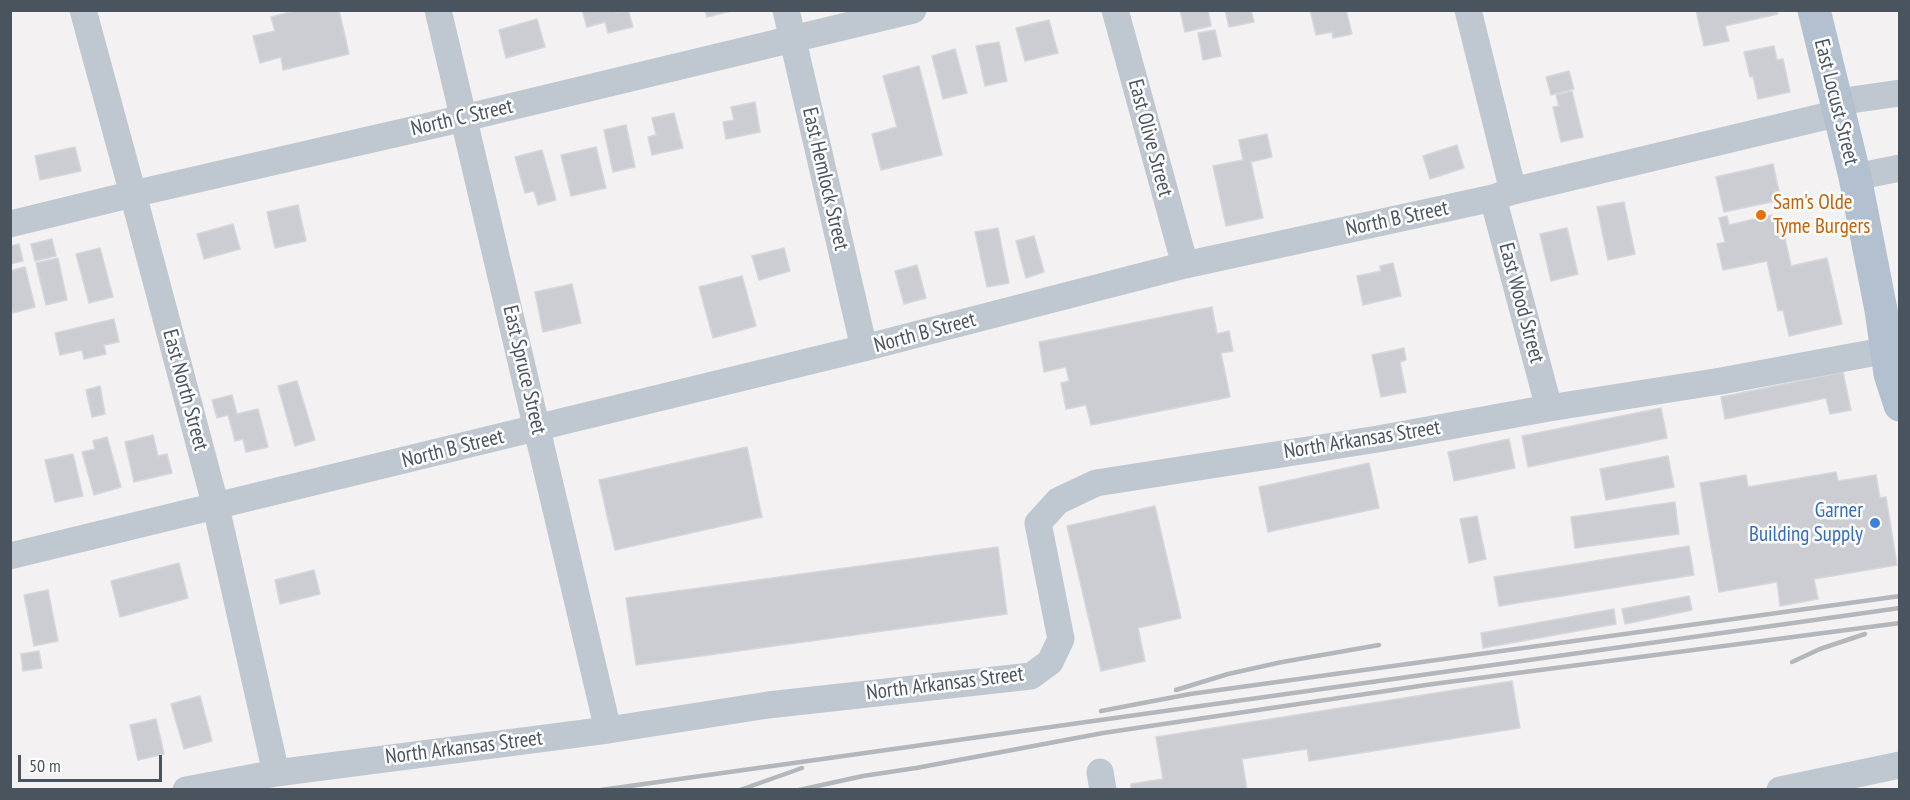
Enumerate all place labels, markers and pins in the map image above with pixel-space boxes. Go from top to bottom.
place label: Sam's Olde Tyme Burgers [1773,190,1870,240]
marker: Sam's Olde Tyme Burgers [1754,208,1768,222]
place label: Garner Building Supply [1749,498,1863,548]
marker: Garner Building Supply [1868,516,1882,530]

